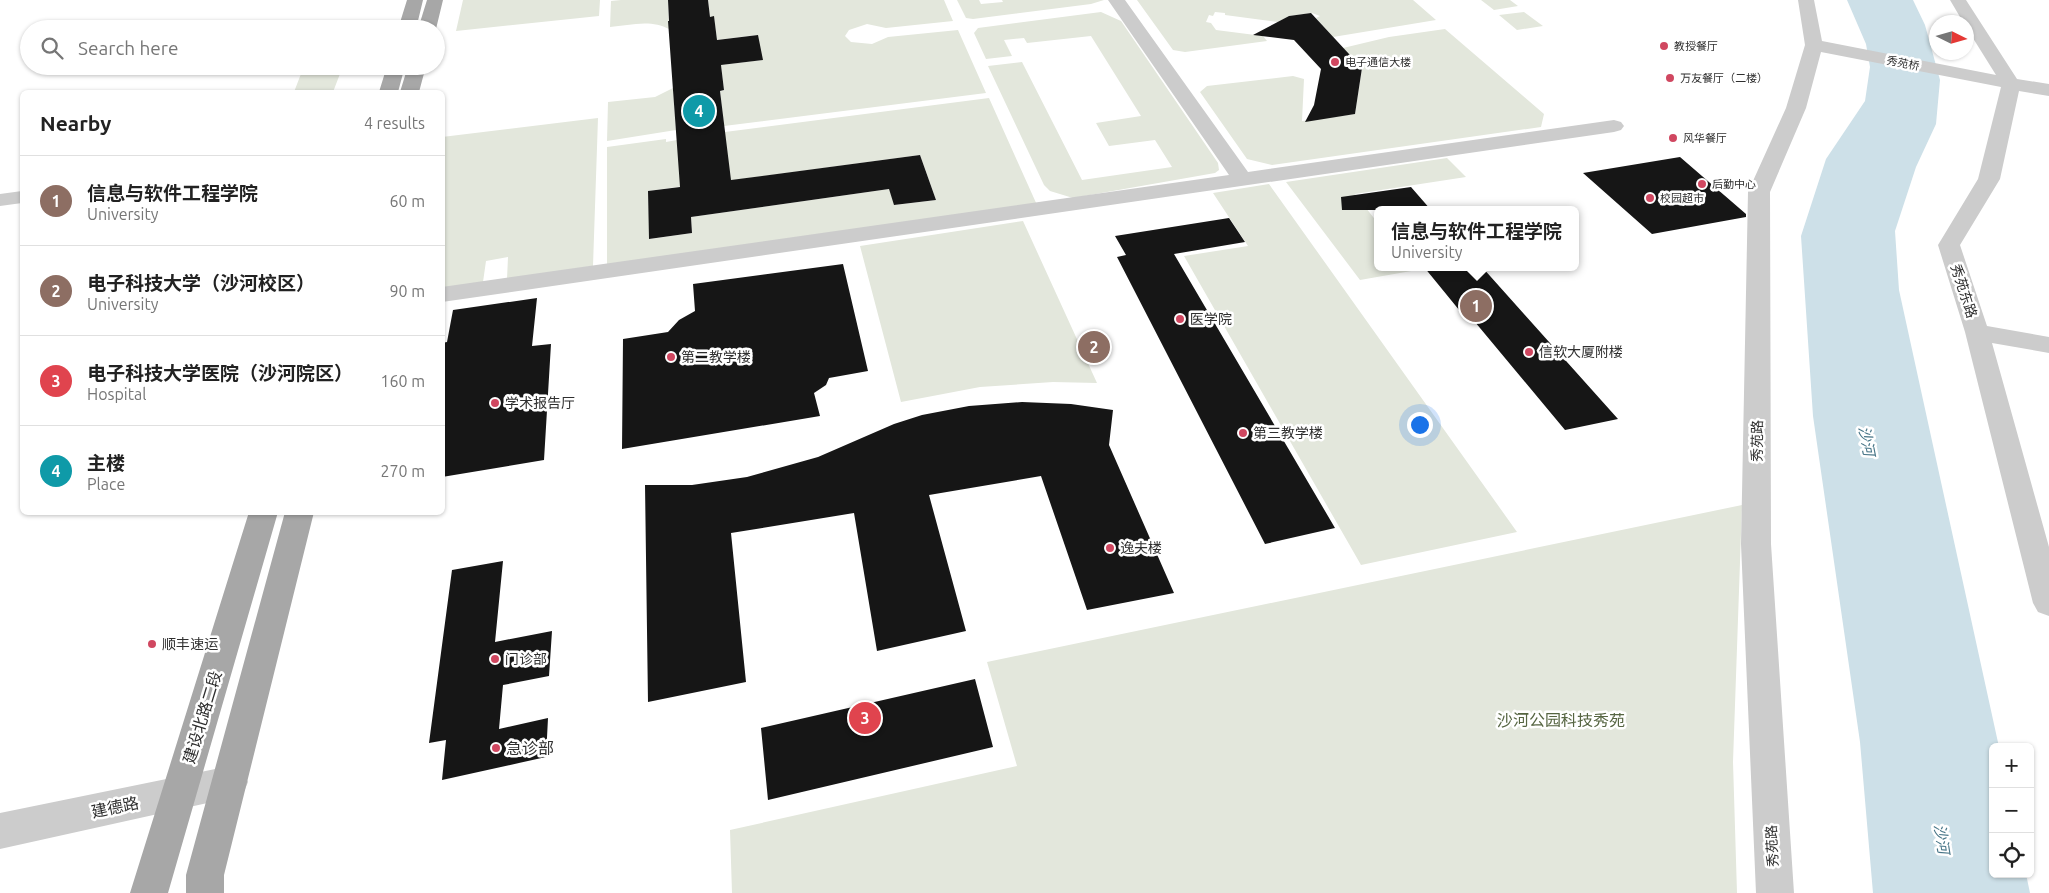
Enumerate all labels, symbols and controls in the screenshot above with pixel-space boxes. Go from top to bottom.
north arrow [1929,15,1974,60]
search box [20,20,445,75]
icon: search [38,34,66,62]
text: Search here [78,37,178,59]
marker: 教授餐厅 [1658,40,1670,52]
place label: 教授餐厅 [1674,40,1718,52]
street label: 秀苑桥 [1886,54,1920,72]
marker: 电子通信大楼 [1329,56,1341,68]
place label: 电子通信大楼 [1345,56,1411,68]
marker: 万友餐厅（二楼） [1664,72,1676,84]
place label: 万友餐厅（二楼） [1680,72,1768,84]
pin: 4 [683,92,715,130]
text: Nearby [40,111,111,135]
text: 4 results [364,114,425,132]
marker: 风华餐厅 [1667,132,1679,144]
place label: 风华餐厅 [1683,132,1727,144]
marker: 后勤中心 [1696,178,1708,190]
place label: 后勤中心 [1712,178,1756,190]
text: 信息与软件工程学院 [87,182,258,204]
text: 1 [51,192,61,210]
text: 60 m [389,192,425,210]
marker: 校园超市 [1644,192,1656,204]
place label: 校园超市 [1660,192,1704,204]
text: University [87,205,158,223]
popup [1374,206,1579,271]
text: 信息与软件工程学院 [1391,220,1562,242]
text: University [1391,243,1462,261]
street label: 秀苑东路 [1948,262,1980,320]
text: 电子科技大学（沙河校区） [87,272,315,294]
text: 2 [51,282,61,300]
text: 90 m [389,282,425,300]
pin: 1 [1460,287,1492,325]
text: University [87,295,158,313]
place label: 医学院 [1190,311,1232,327]
marker: 医学院 [1174,313,1186,325]
pin: 2 [1078,328,1110,366]
place label: 信软大厦附楼 [1539,344,1623,360]
marker: 信软大厦附楼 [1523,346,1535,358]
place label: 第二教学楼 [681,349,751,365]
marker: 第二教学楼 [665,351,677,363]
text: 电子科技大学医院（沙河院区） [87,362,353,384]
text: 3 [51,372,61,390]
text: 160 m [380,372,425,390]
text: Hospital [87,385,146,403]
place label: 学术报告厅 [505,395,575,411]
marker: 学术报告厅 [489,397,501,409]
your location [1407,412,1433,438]
street label: 秀苑路 [1749,420,1765,462]
place label: 第三教学楼 [1253,425,1323,441]
water label: 沙河 [1856,425,1879,460]
marker: 第三教学楼 [1237,427,1249,439]
text: 主楼 [87,452,125,474]
text: 4 [51,462,61,480]
text: 270 m [380,462,425,480]
text: Place [87,475,125,493]
place label: 逸夫楼 [1120,540,1162,556]
marker: 逸夫楼 [1104,542,1116,554]
place label: 顺丰速运 [162,636,218,652]
marker: 顺丰速运 [146,638,158,650]
place label: 门诊部 [505,651,547,667]
marker: 门诊部 [489,653,501,665]
street label: 建设北路二段 [179,668,225,766]
pin: 3 [849,699,881,737]
park label: 沙河公园科技秀苑 [1497,711,1625,729]
place label: 急诊部 [506,739,554,757]
marker: 急诊部 [490,742,502,754]
map controls [1989,743,2034,878]
button: + [1989,743,2034,788]
button: − [1989,788,2034,833]
street label: 建德路 [90,793,140,821]
water label: 沙河 [1931,823,1953,858]
street label: 秀苑路 [1763,825,1781,867]
button: locate [1989,833,2034,878]

